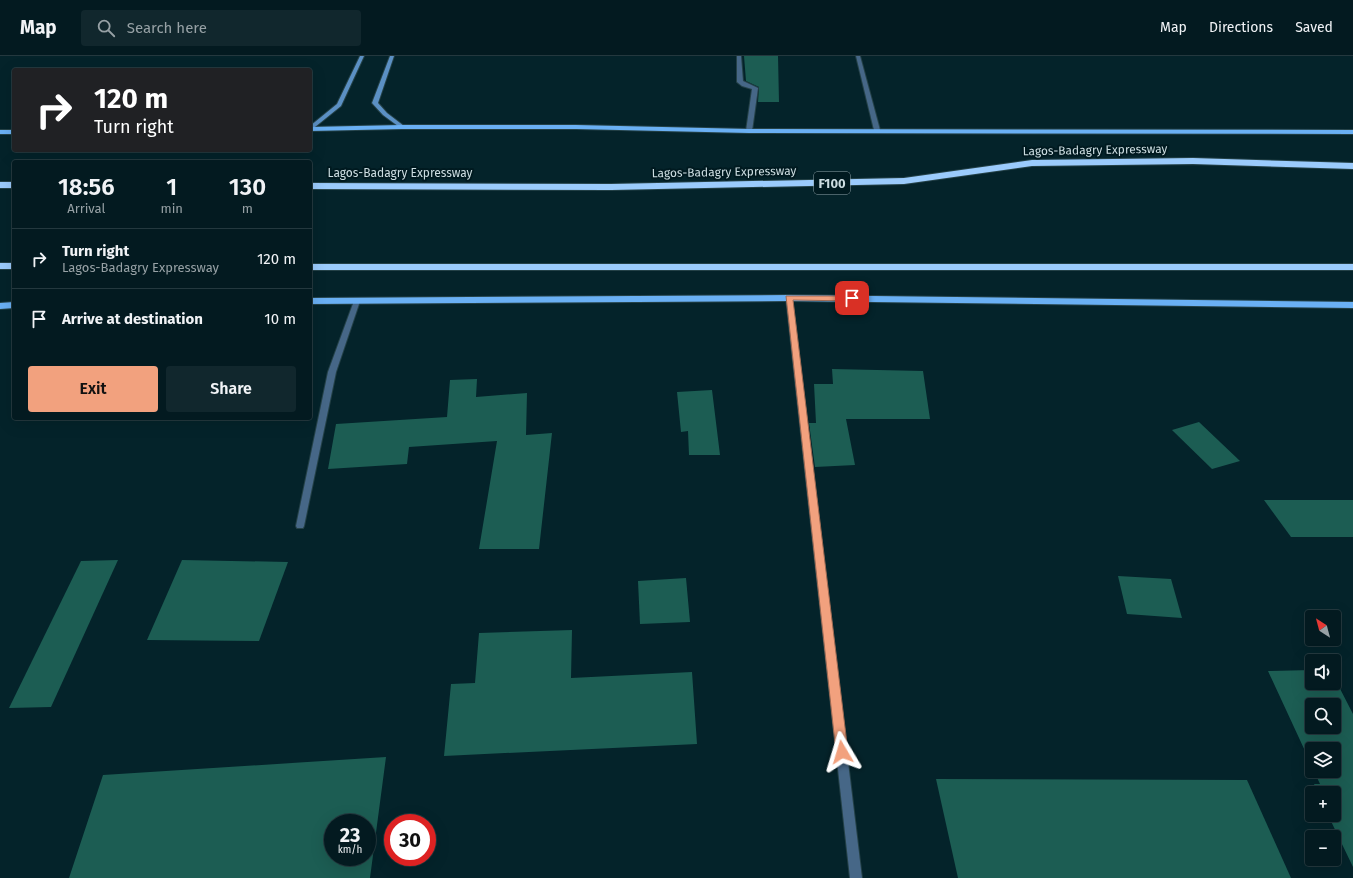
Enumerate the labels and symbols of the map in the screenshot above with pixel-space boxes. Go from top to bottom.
street label: Lagos-Badagry Expressway [1022,142,1168,158]
street label: Lagos-Badagry Expressway [651,164,797,180]
street label: Lagos-Badagry Expressway [328,166,473,180]
road number: F100 [814,172,850,194]
pin [835,281,869,315]
north arrow [1305,610,1341,646]
position arrow [821,731,863,773]
speed limit sign: 30 [384,814,436,866]

